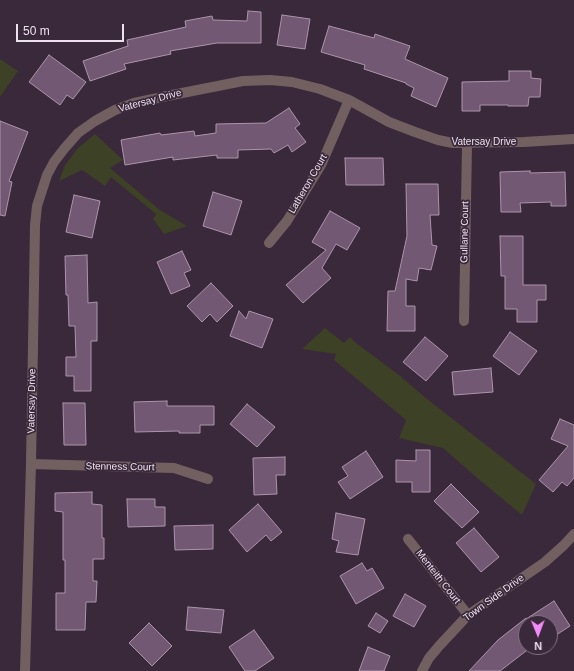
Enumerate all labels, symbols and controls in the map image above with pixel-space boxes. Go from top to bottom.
scale bar [18,16,126,42]
text: 50 m [23,24,50,38]
street label: Vatersay Drive [117,87,183,115]
street label: Vatersay Drive [452,136,516,148]
street label: Latheron Court [286,152,330,216]
street label: Gullane Court [458,201,472,263]
street label: Vatersay Drive [25,368,39,434]
street label: Stenness Court [85,460,155,474]
street label: Menteith Court [413,547,463,607]
street label: Town Side Drive [461,572,527,624]
north arrow [518,615,558,655]
text: N [534,640,542,652]

